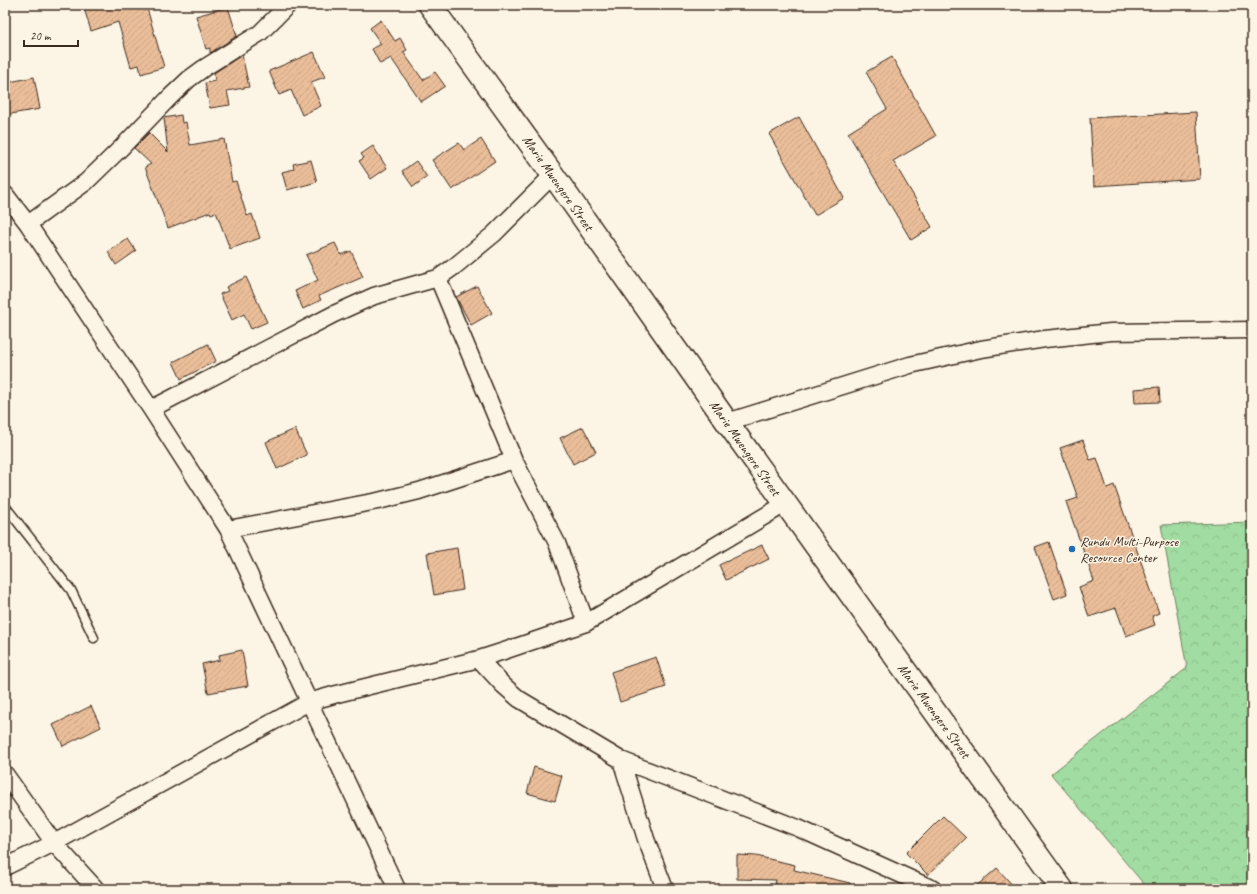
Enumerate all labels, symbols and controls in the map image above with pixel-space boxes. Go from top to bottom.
scale bar [24,22,78,48]
text: 20 m [30,28,52,44]
street label: Marie Mwengere Street [519,132,598,235]
street label: Marie Mwengere Street [706,397,785,500]
place label: Rundu Multi-Purpose Resource Center [1080,533,1179,566]
marker: Rundu Multi-Purpose Resource Center [1067,544,1077,554]
street label: Marie Mwengere Street [894,660,975,763]

